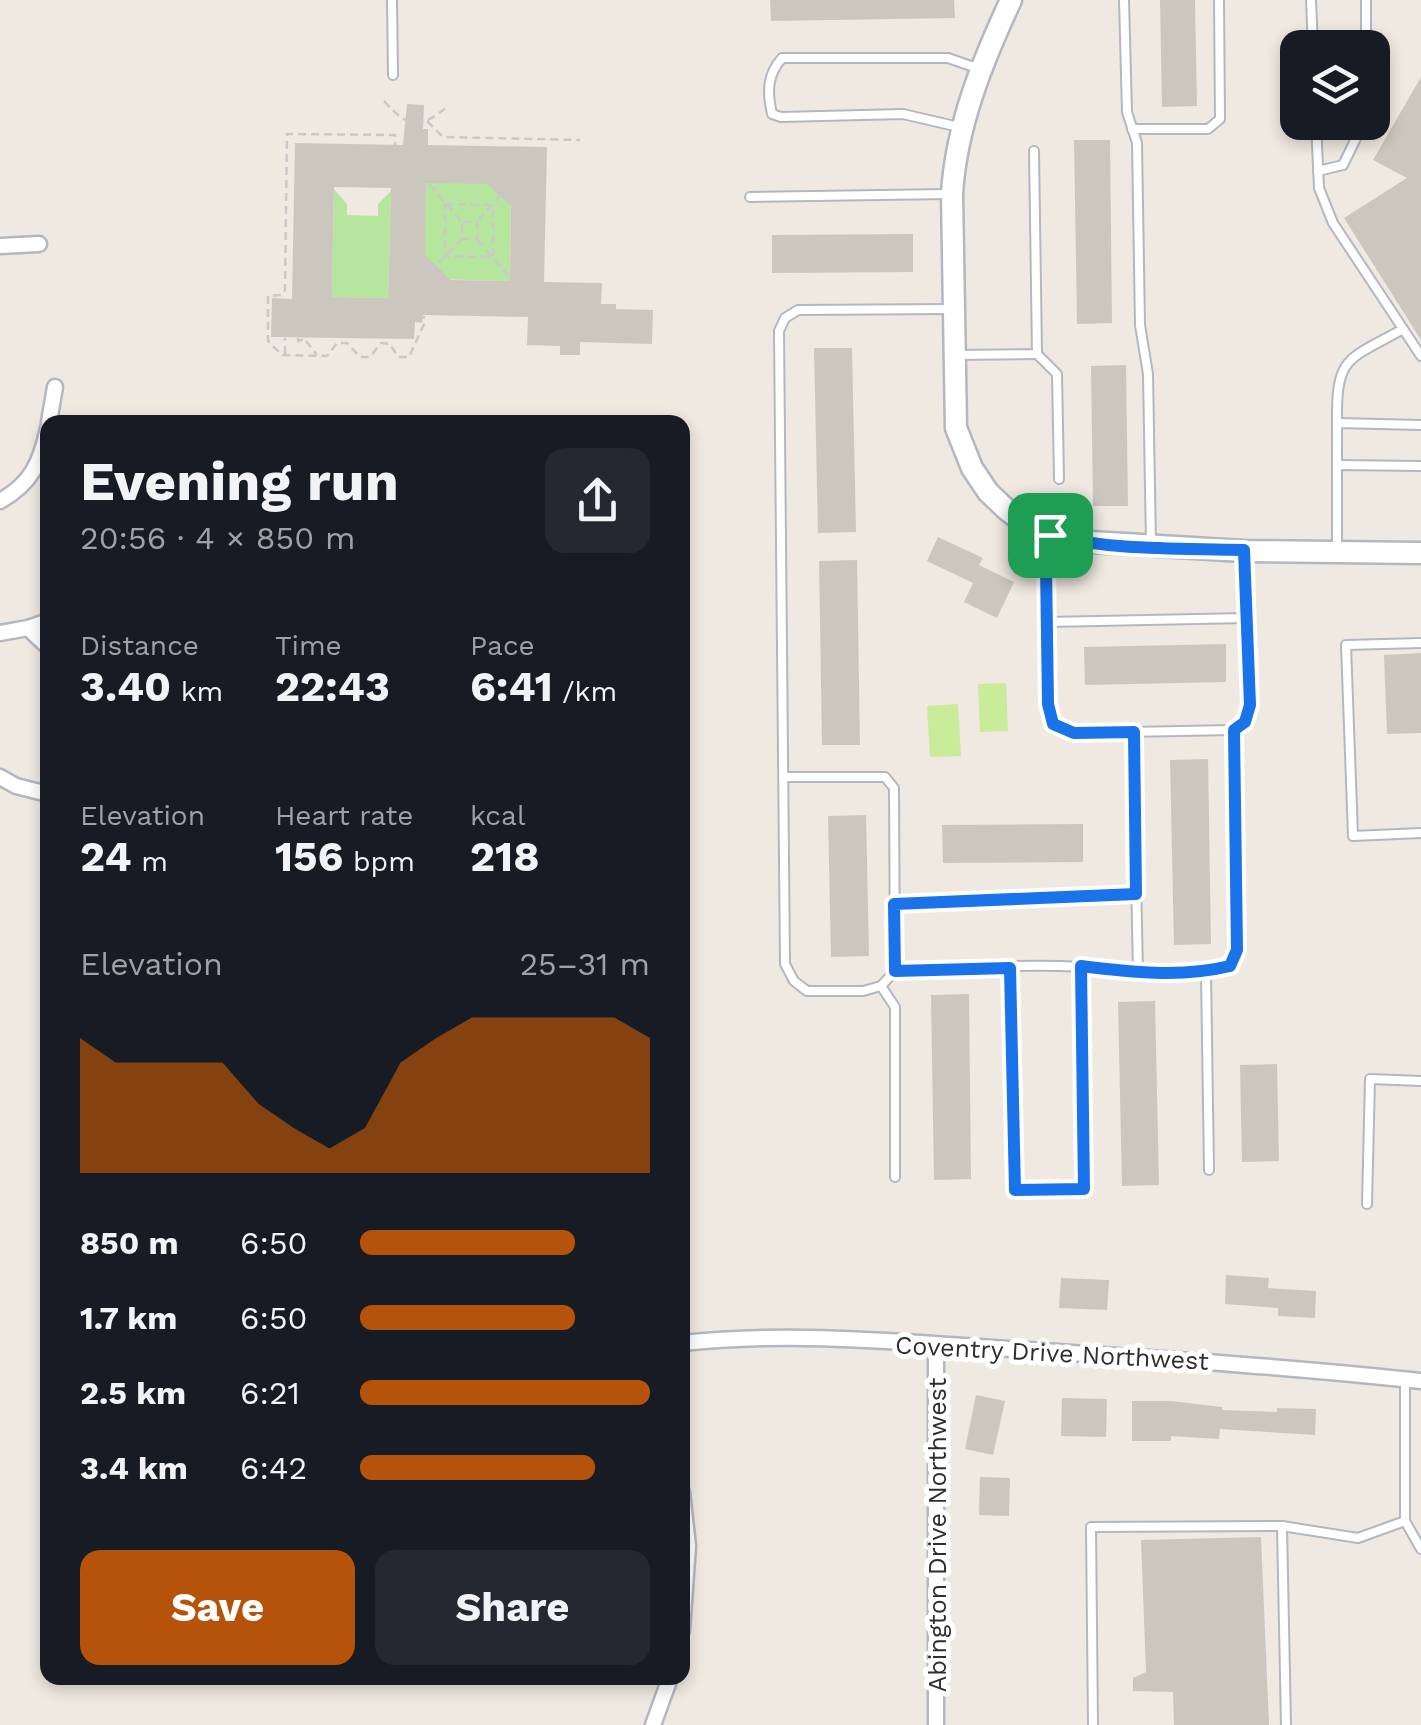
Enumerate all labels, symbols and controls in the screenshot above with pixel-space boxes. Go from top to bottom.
map controls [1280,30,1390,140]
button: layers [1280,30,1390,140]
button: share [545,448,650,553]
text: Evening run [80,449,399,513]
pin [1008,493,1093,578]
icon: arrive [1023,508,1078,563]
text: 20:56 · 4 × 850 m [80,519,356,557]
text: Distance [80,629,199,662]
text: Time [275,629,342,662]
text: Pace [470,629,535,662]
text: 3.40 [80,662,171,711]
text: 22:43 [275,662,390,711]
text: 6:41 [470,662,553,711]
text: km [171,675,223,708]
text: /km [553,675,617,708]
text: Elevation [80,799,205,832]
text: Heart rate [275,799,413,832]
text: kcal [470,799,525,832]
text: 24 [80,832,132,881]
text: 156 [275,832,343,881]
text: 218 [470,832,539,881]
text: m [132,845,168,878]
text: bpm [343,845,415,878]
text: Elevation [80,945,223,983]
text: 25–31 m [519,945,650,983]
text: 850 m [80,1224,179,1262]
text: 6:50 [240,1224,307,1262]
text: 1.7 km [80,1299,177,1337]
text: 6:50 [240,1299,307,1337]
street label: Coventry Drive Northwest [894,1330,1210,1376]
text: 2.5 km [80,1374,186,1412]
text: 6:21 [240,1374,300,1412]
street label: Abington Drive Northwest [923,1377,952,1692]
text: 3.4 km [80,1449,188,1487]
text: 6:42 [240,1449,307,1487]
button: Save [80,1550,355,1665]
button: Share [375,1550,650,1665]

